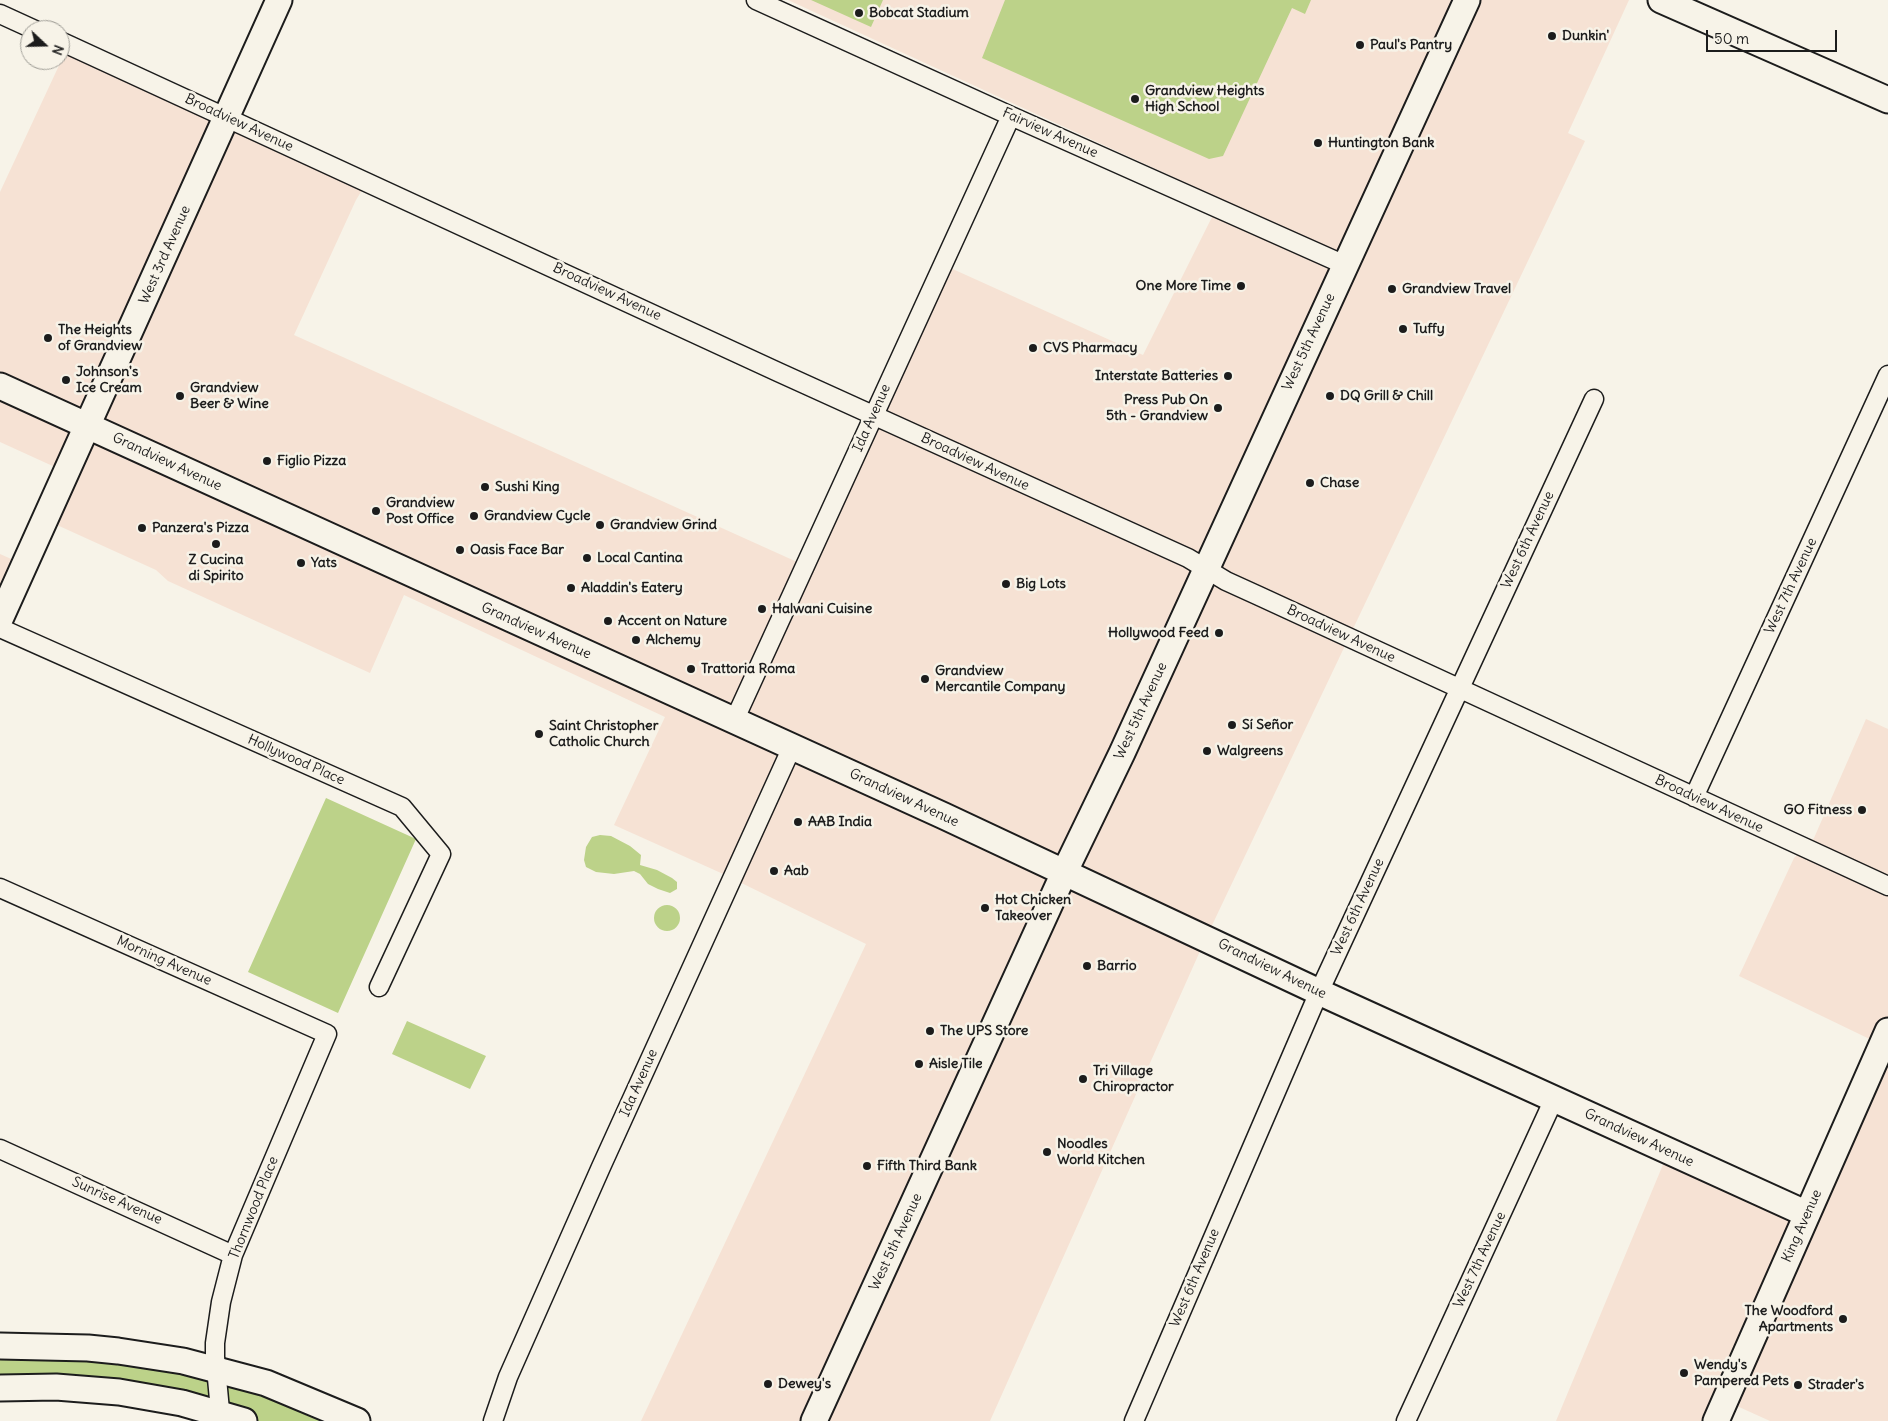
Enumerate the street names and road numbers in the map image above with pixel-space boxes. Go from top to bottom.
street label: Broadview Avenue [182,91,296,155]
street label: Fairview Avenue [1000,104,1100,162]
street label: West 3rd Avenue [136,203,194,307]
street label: Broadview Avenue [550,260,664,324]
street label: West 5th Avenue [1279,291,1339,393]
street label: Ida Avenue [850,382,894,454]
street label: Grandview Avenue [110,429,224,495]
street label: Broadview Avenue [918,430,1032,494]
street label: West 6th Avenue [1498,489,1558,591]
street label: West 7th Avenue [1761,535,1821,637]
street label: Grandview Avenue [478,599,594,663]
street label: Broadview Avenue [1284,602,1398,666]
street label: West 5th Avenue [1111,660,1171,762]
street label: Hollywood Place [245,731,347,789]
street label: Grandview Avenue [847,765,961,831]
street label: Broadview Avenue [1652,772,1766,836]
street label: West 6th Avenue [1328,856,1388,958]
street label: Morning Avenue [114,933,214,989]
street label: Grandview Avenue [1215,935,1329,1003]
street label: Ida Avenue [617,1047,661,1119]
street label: Grandview Avenue [1582,1105,1696,1171]
street label: Thornwood Place [226,1154,282,1262]
street label: Sunrise Avenue [69,1174,165,1228]
street label: King Avenue [1778,1187,1826,1265]
street label: West 5th Avenue [866,1191,926,1293]
street label: West 7th Avenue [1450,1209,1510,1311]
street label: West 6th Avenue [1167,1226,1223,1330]

